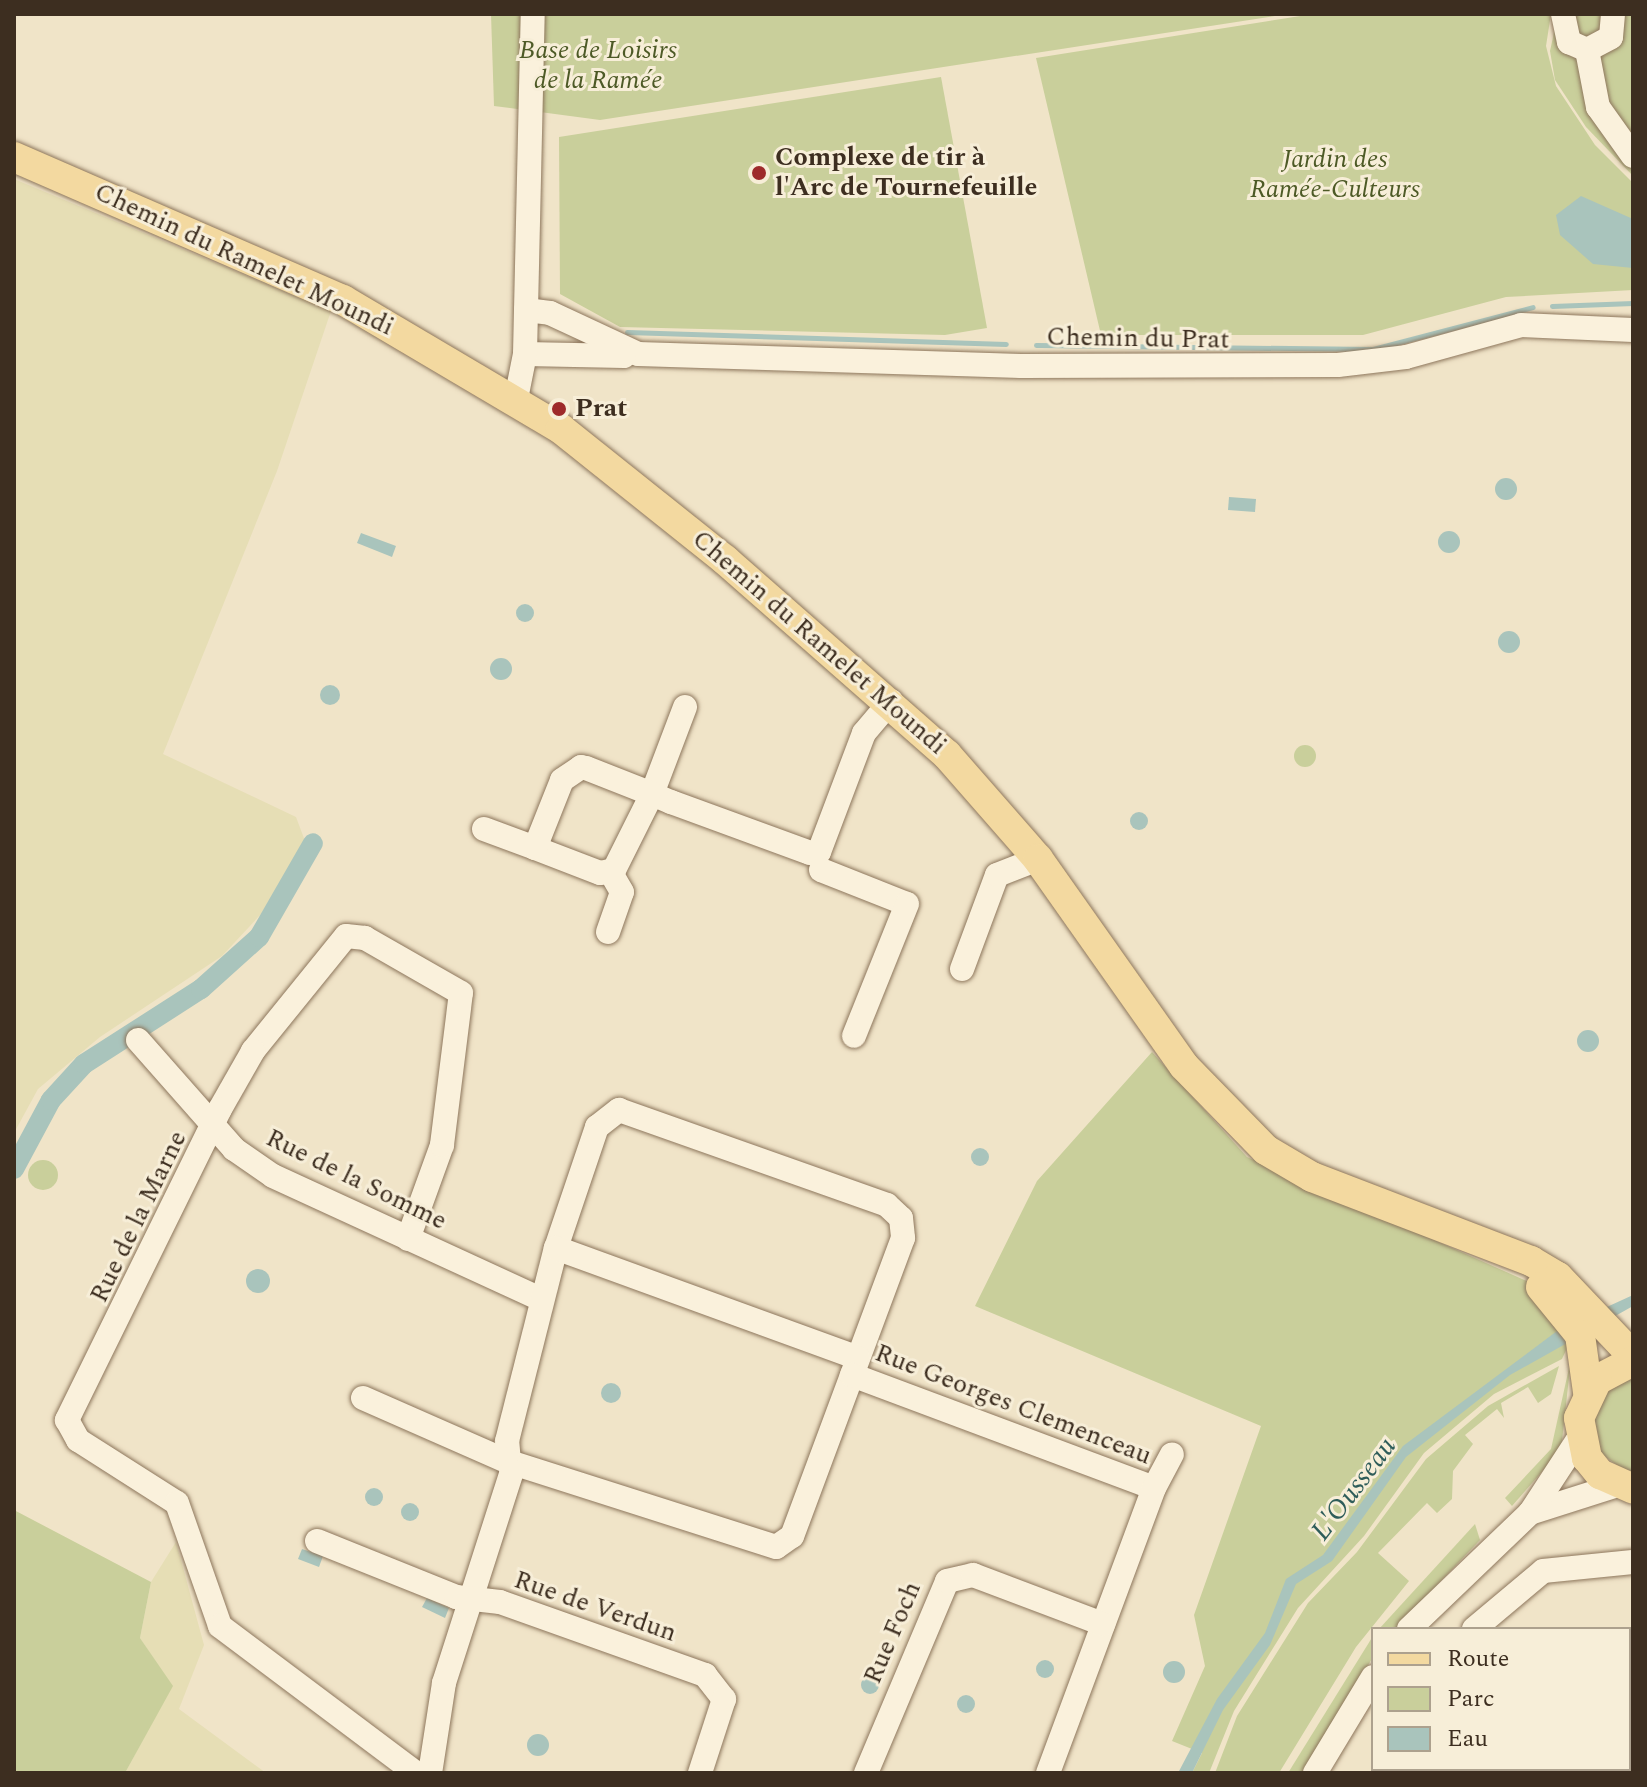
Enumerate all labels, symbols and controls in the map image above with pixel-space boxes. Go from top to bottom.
park label: Base de Loisirs de la Ramée [519,35,677,96]
place label: Complexe de tir à l'Arc de Tournefeuille [775,142,1037,204]
park label: Jardin des Ramée-Culteurs [1250,144,1420,206]
marker: Complexe de tir à l'Arc de Tournefeuille [750,164,768,182]
street label: Chemin du Ramelet Moundi [89,177,399,343]
street label: Chemin du Prat [1046,322,1230,356]
place label: Prat [575,393,627,425]
marker: Prat [550,400,568,418]
street label: Chemin du Ramelet Moundi [686,524,952,762]
street label: Rue de la Somme [261,1123,451,1237]
street label: Rue de la Marne [84,1126,194,1308]
street label: Rue Georges Clemenceau [870,1338,1156,1472]
water label: L'Ousseau [1304,1431,1404,1547]
street label: Rue de Verdun [510,1565,680,1649]
street label: Rue Foch [858,1577,928,1689]
legend [1371,1627,1631,1771]
text: Route [1447,1641,1509,1677]
text: Parc [1447,1681,1495,1717]
text: Eau [1447,1721,1488,1757]

